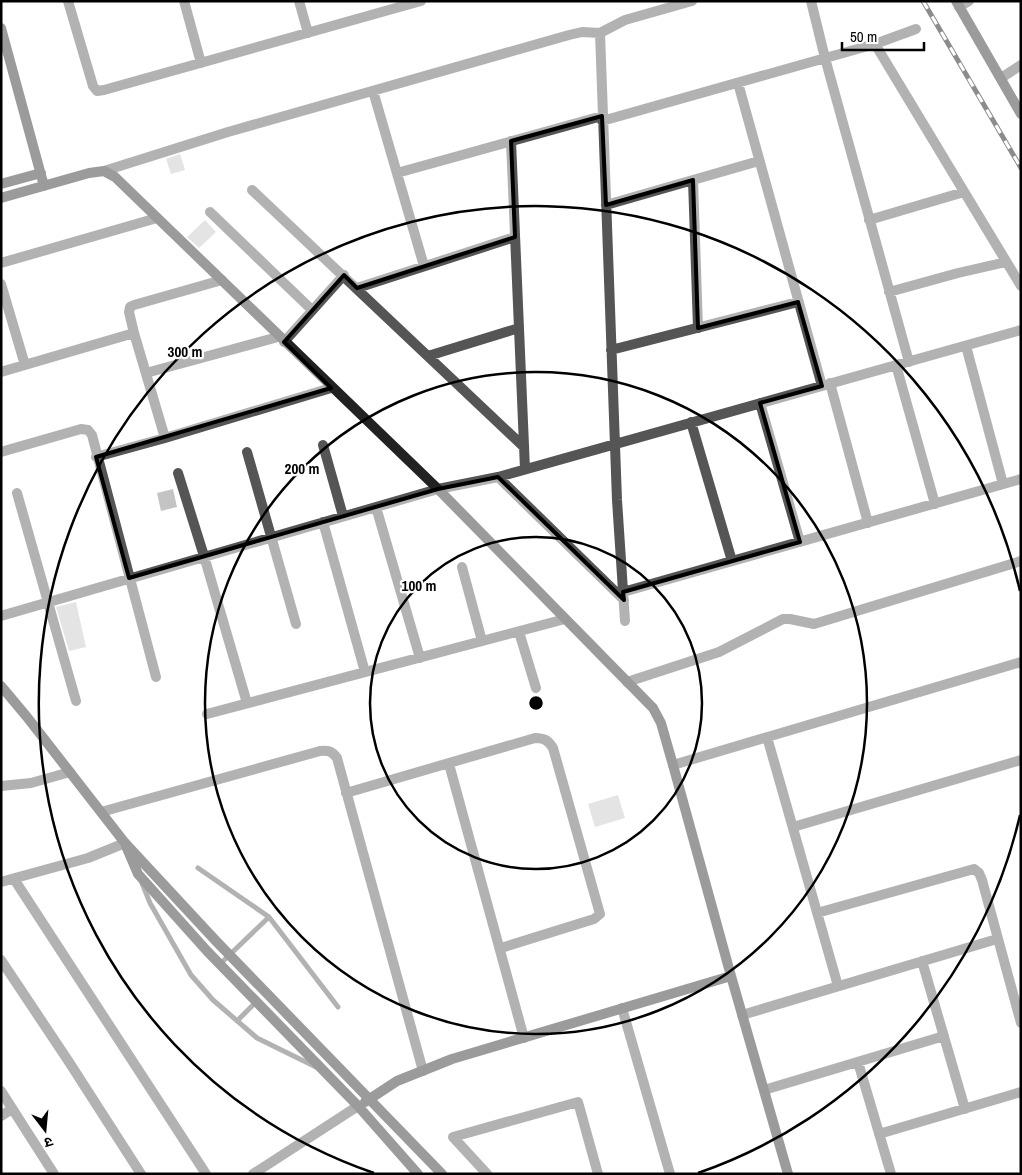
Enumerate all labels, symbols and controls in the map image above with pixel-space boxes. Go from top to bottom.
scale bar [842,20,924,52]
text: 50 m [850,26,877,47]
text: 300 m [168,341,202,362]
text: 200 m [285,458,319,479]
text: 100 m [402,575,436,596]
centre of rings [527,694,545,712]
north arrow [20,1105,70,1155]
text: उ [41,1133,55,1152]

